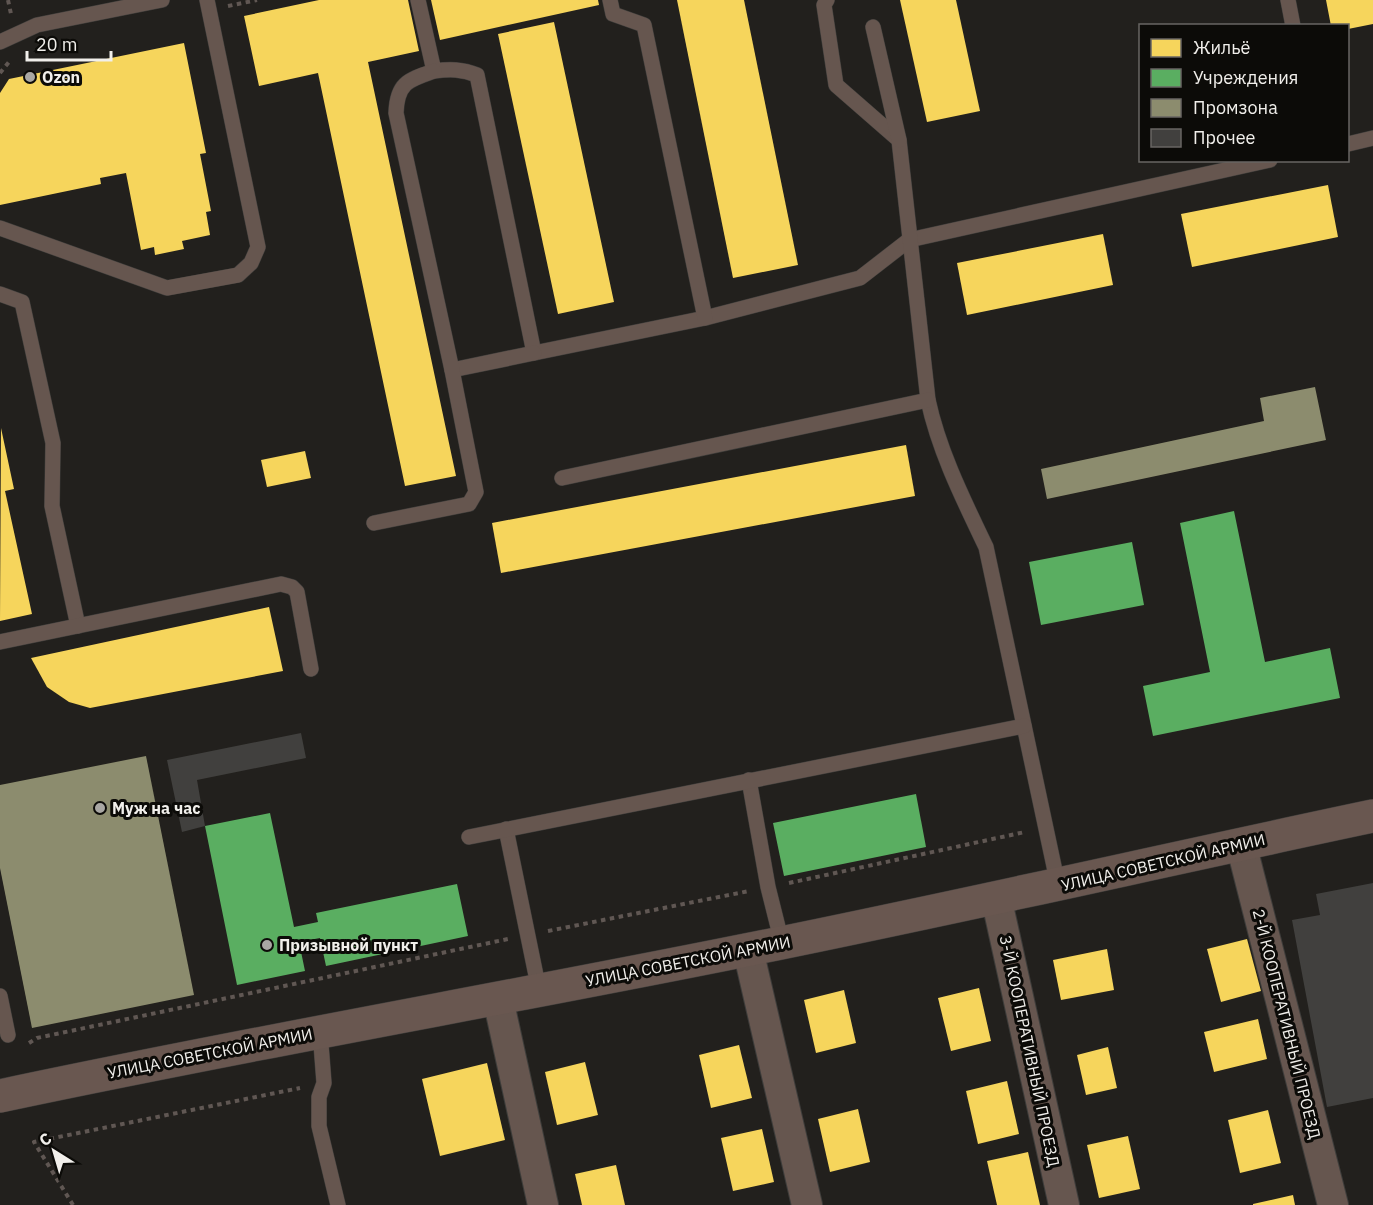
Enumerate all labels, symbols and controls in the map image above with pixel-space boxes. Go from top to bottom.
scale bar [27,24,111,62]
legend [1139,24,1349,162]
text: 20 m [36,33,78,56]
text: Жильё [1193,36,1251,59]
text: Учреждения [1193,66,1298,89]
place label: Ozon [42,67,80,87]
marker: Ozon [23,70,37,84]
text: Промзона [1193,96,1278,119]
text: Прочее [1193,126,1256,149]
place label: Муж на час [112,798,201,818]
marker: Муж на час [93,801,107,815]
street label: УЛИЦА СОВЕТСКОЙ АРМИИ [1059,829,1267,895]
street label: 2-Й КООПЕРАТИВНЫЙ ПРОЕЗД [1249,907,1325,1141]
street label: УЛИЦА СОВЕТСКОЙ АРМИИ [584,931,792,991]
street label: 3-Й КООПЕРАТИВНЫЙ ПРОЕЗД [996,933,1064,1169]
place label: Призывной пункт [279,935,418,955]
marker: Призывной пункт [260,938,274,952]
street label: УЛИЦА СОВЕТСКОЙ АРМИИ [106,1023,314,1083]
north arrow [24,1121,84,1181]
text: С [35,1128,55,1150]

